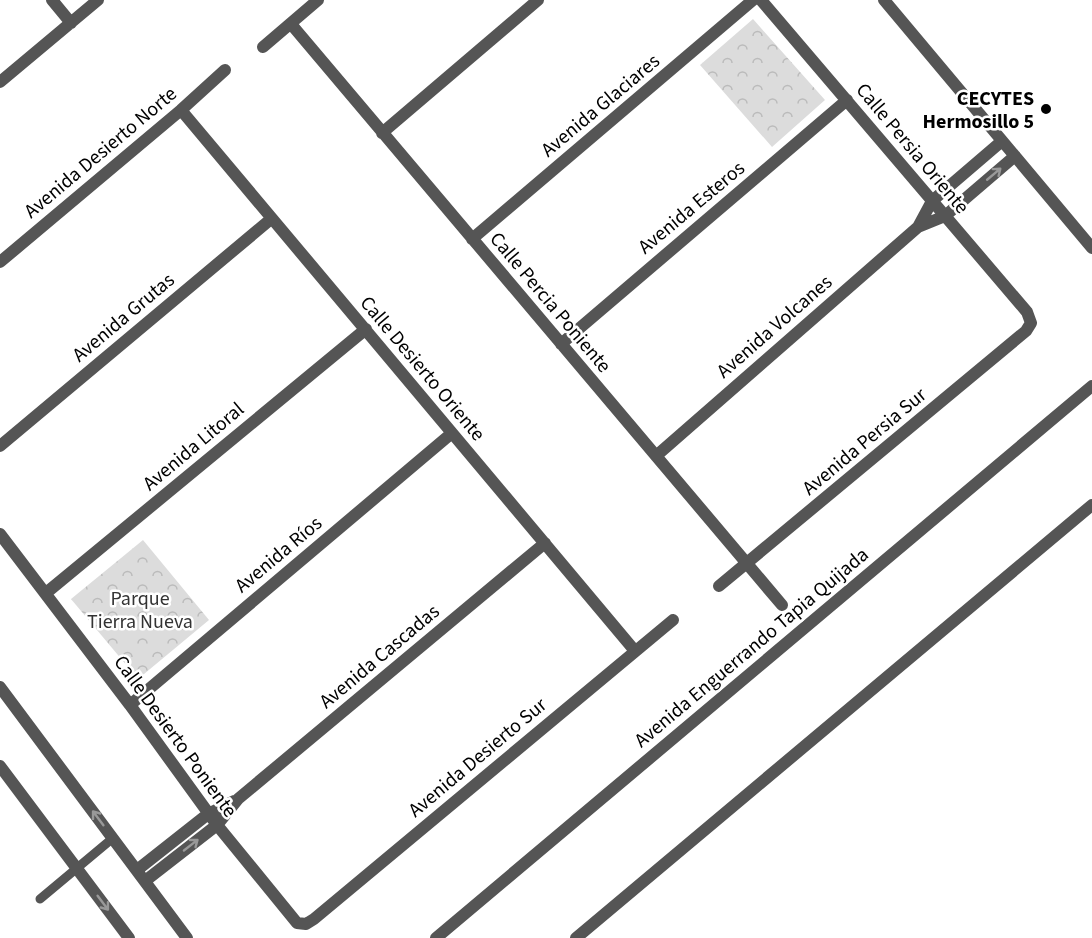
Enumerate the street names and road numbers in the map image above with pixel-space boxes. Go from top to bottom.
street label: Avenida Glaciares [535,48,666,164]
street label: Calle Persia Oriente [849,77,975,220]
street label: Avenida Desierto Norte [18,80,183,225]
street label: Avenida Esteros [632,155,751,261]
street label: Calle Percia Poniente [483,226,618,379]
street label: Avenida Grutas [66,267,181,369]
street label: Avenida Volcanes [711,269,839,385]
street label: Calle Desierto Oriente [353,290,491,447]
street label: Avenida Persia Sur [796,381,933,502]
street label: Avenida Litoral [137,396,250,498]
street label: Avenida Ríos [229,510,328,600]
street label: Avenida Enguerrando Tapia Quijada [628,541,875,754]
street label: Avenida Cascadas [313,598,446,716]
street label: Calle Desierto Poniente [107,650,244,823]
street label: Avenida Desierto Sur [402,691,553,824]

